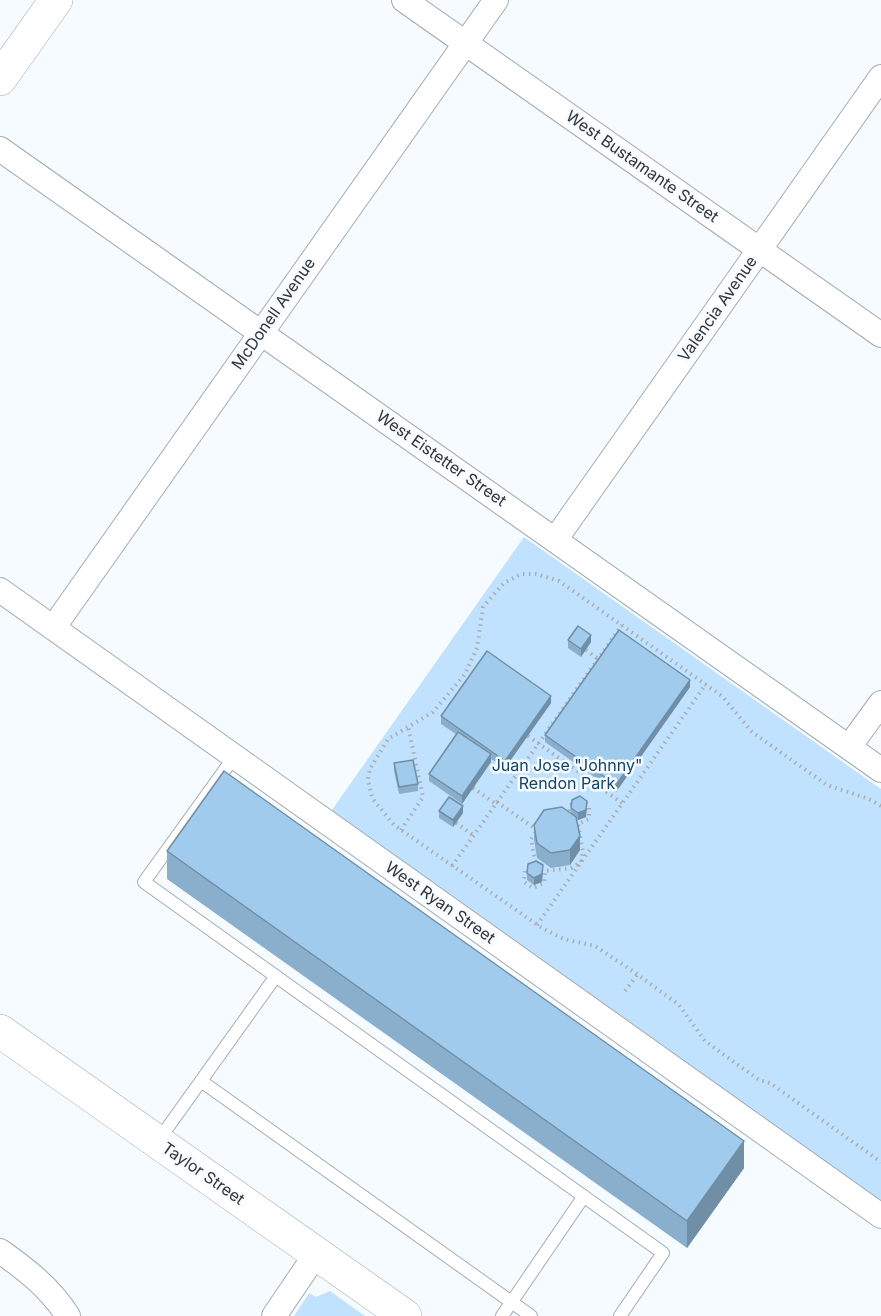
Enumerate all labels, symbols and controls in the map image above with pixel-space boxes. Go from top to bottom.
street label: West Bustamante Street [562,107,722,227]
street label: Valencia Avenue [674,252,762,366]
street label: McDonell Avenue [228,254,320,374]
street label: West Eistetter Street [373,407,509,511]
park label: Juan Jose "Johnny" Rendon Park [492,756,642,794]
street label: West Ryan Street [381,858,499,948]
street label: Taylor Street [158,1139,248,1209]

